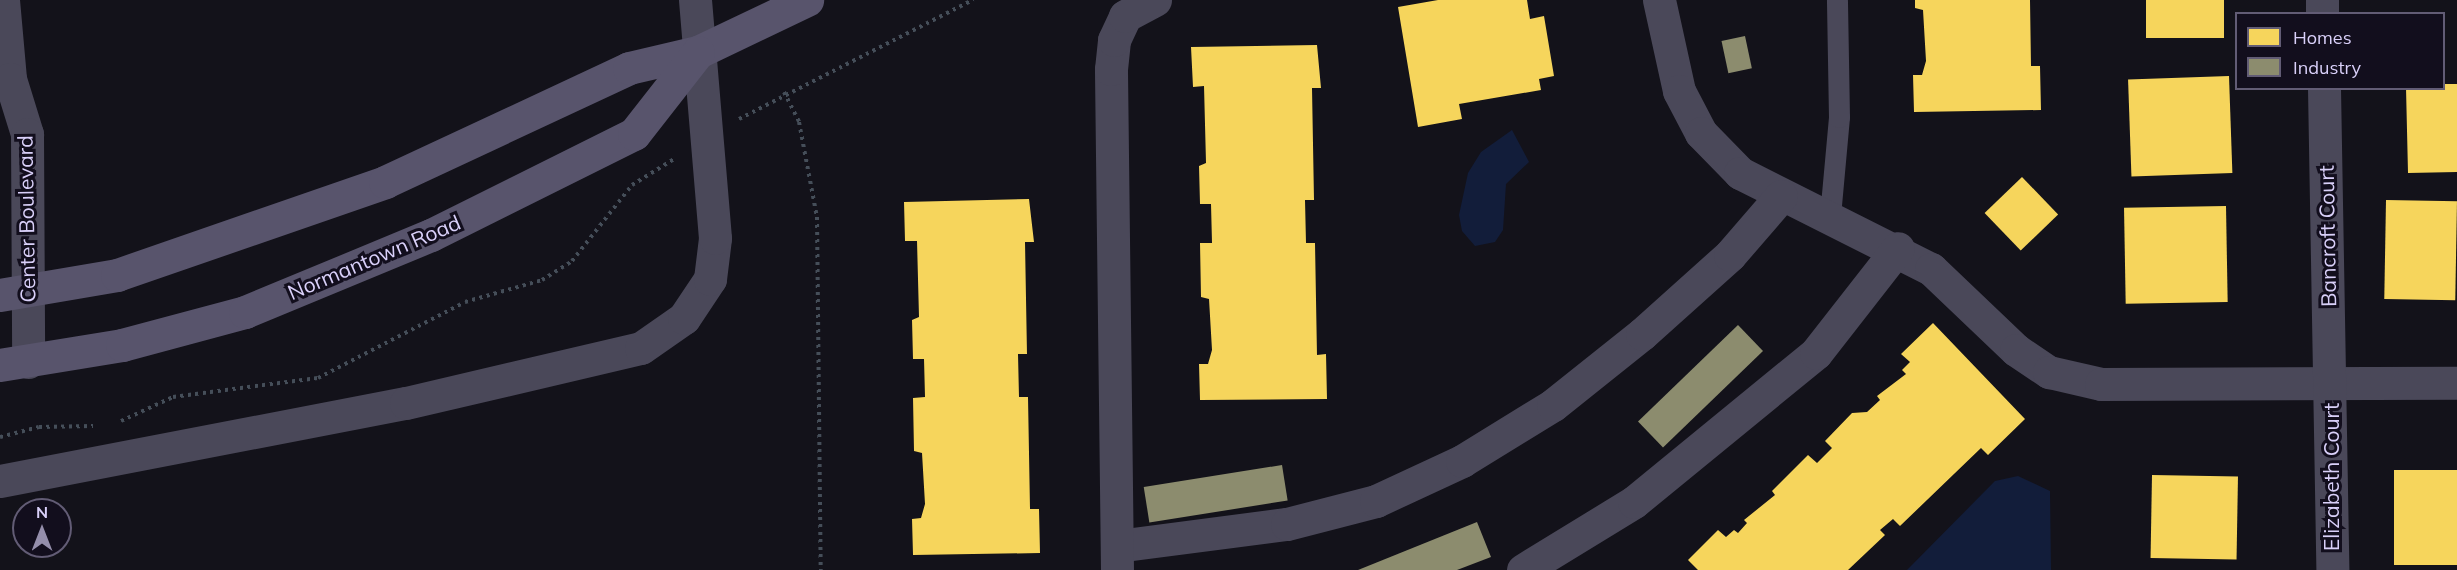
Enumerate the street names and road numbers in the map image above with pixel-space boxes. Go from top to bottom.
street label: Center Boulevard [12,135,40,303]
street label: Bancroft Court [2313,165,2341,307]
street label: Normantown Road [284,209,464,305]
street label: Elizabeth Court [2318,403,2344,551]

